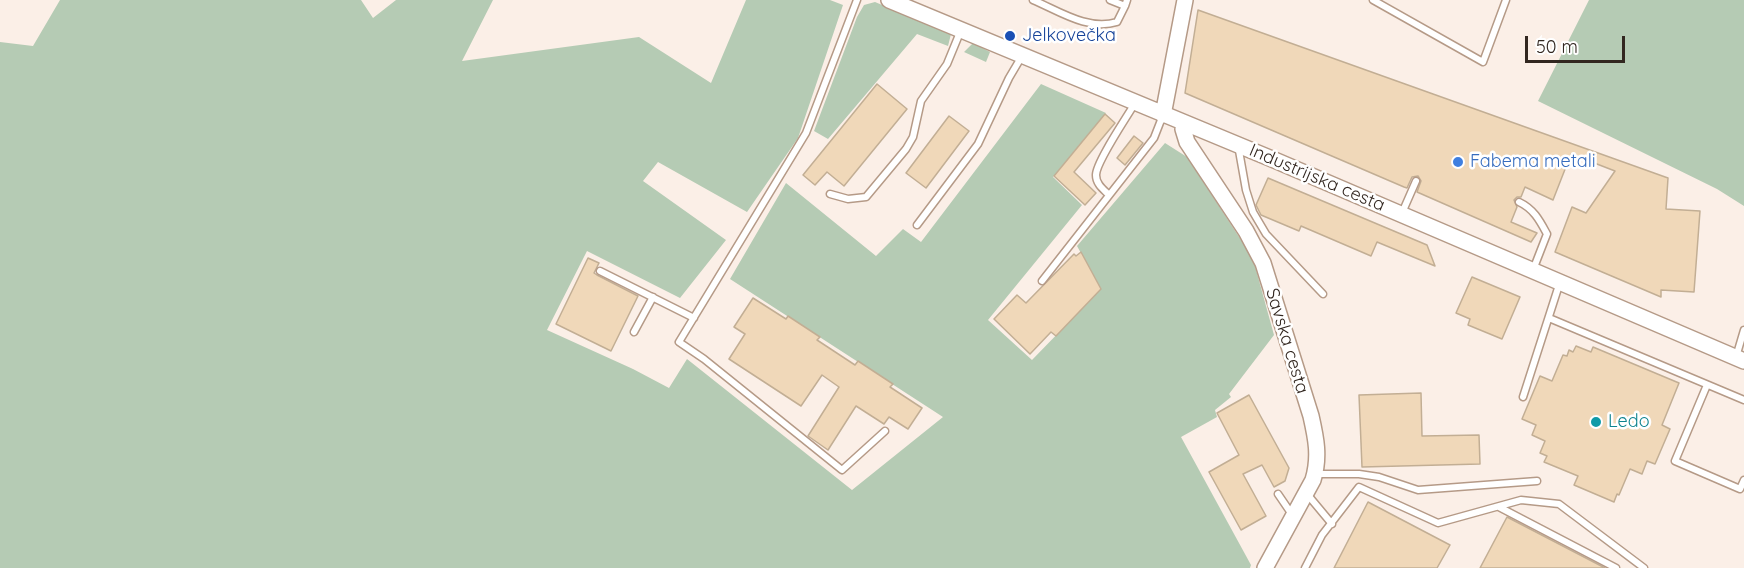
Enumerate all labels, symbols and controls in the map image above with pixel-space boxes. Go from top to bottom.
scale bar [1528,24,1628,62]
place label: Jelkovečka [1022,25,1116,47]
marker: Jelkovečka [1003,29,1017,43]
text: 50 m [1536,35,1578,58]
street label: Industrijska cesta [1246,140,1388,216]
place label: Fabema metali [1470,151,1596,173]
marker: Fabema metali [1451,155,1465,169]
street label: Savska cesta [1261,286,1313,396]
place label: Ledo [1608,411,1650,433]
marker: Ledo [1589,415,1603,429]

